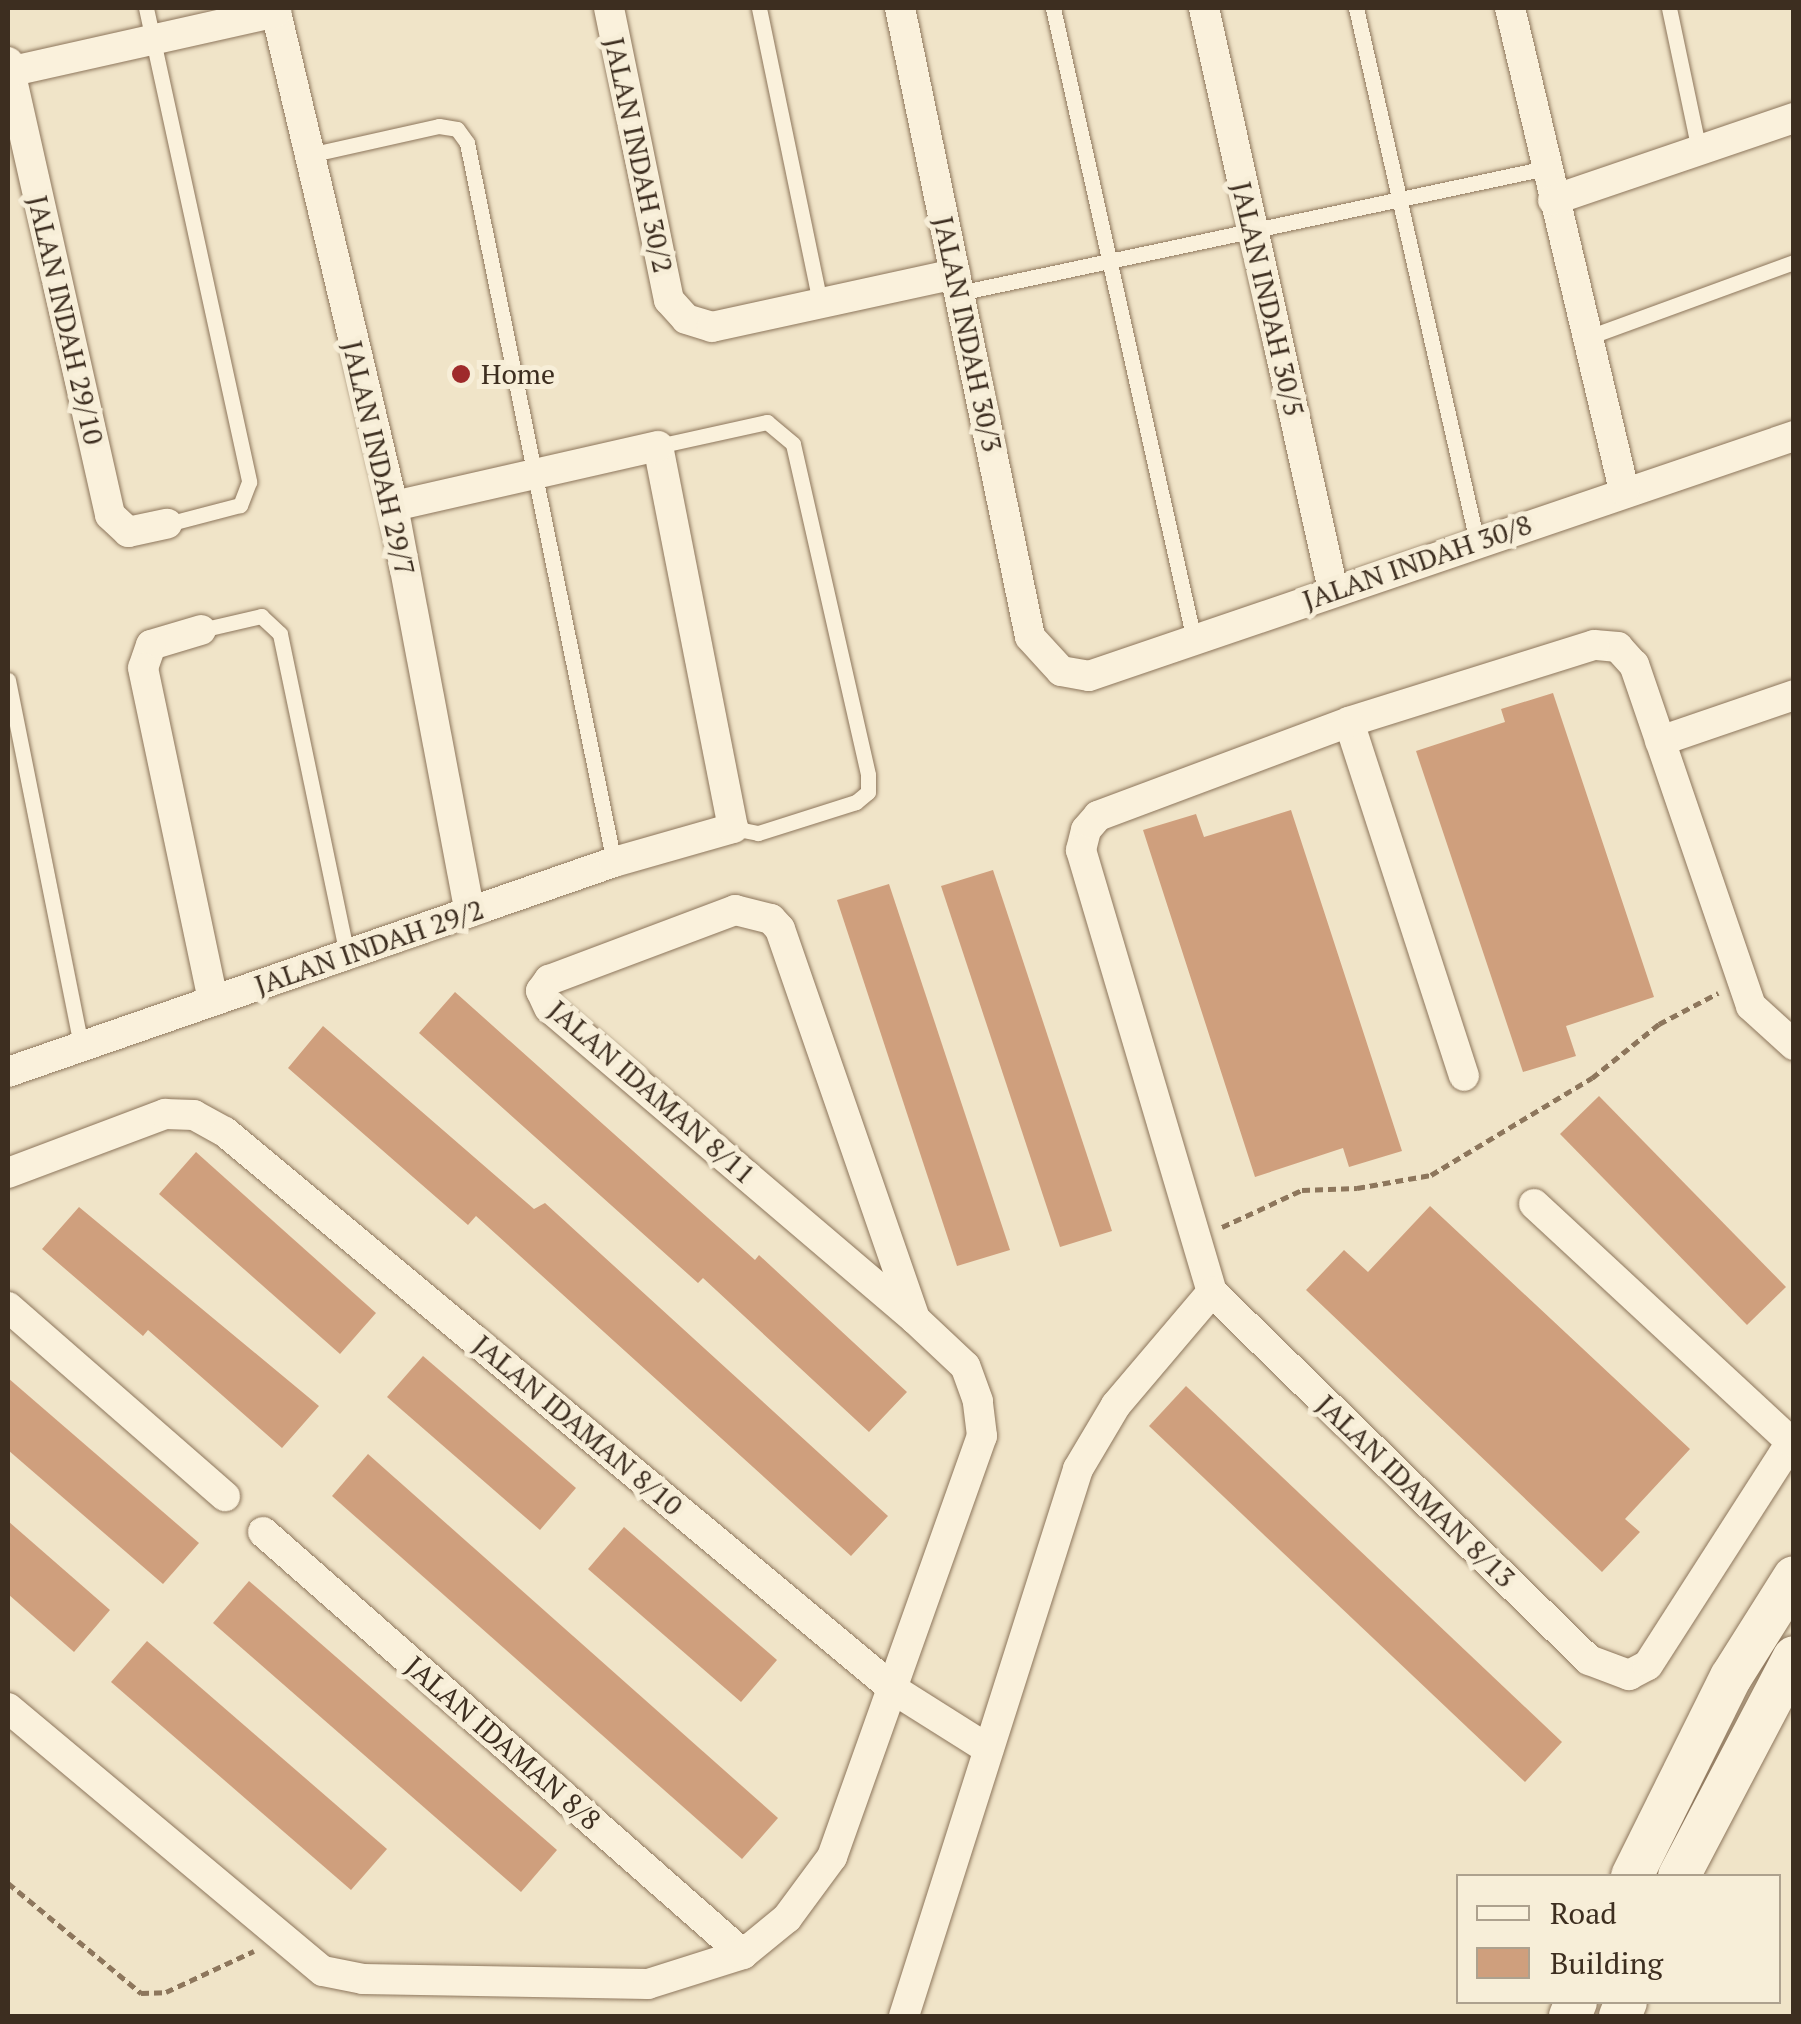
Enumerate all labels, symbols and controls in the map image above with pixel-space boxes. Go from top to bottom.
street label: JALAN INDAH 30/2 [598,34,680,276]
street label: JALAN INDAH 30/5 [1225,178,1311,420]
street label: JALAN INDAH 29/10 [21,192,111,448]
street label: JALAN INDAH 30/3 [927,213,1009,455]
street label: JALAN INDAH 29/7 [336,337,422,579]
place label: Home [481,357,555,391]
marker: Home [450,363,472,385]
street label: JALAN INDAH 30/8 [1298,507,1536,617]
street label: JALAN INDAH 29/2 [250,892,488,1002]
street label: JALAN IDAMAN 8/11 [542,993,762,1191]
street label: JALAN IDAMAN 8/10 [467,1328,689,1522]
street label: JALAN IDAMAN 8/13 [1310,1388,1522,1594]
street label: JALAN IDAMAN 8/8 [398,1649,608,1837]
legend [1456,1874,1781,2004]
text: Road [1550,1893,1617,1933]
text: Building [1550,1943,1663,1983]

